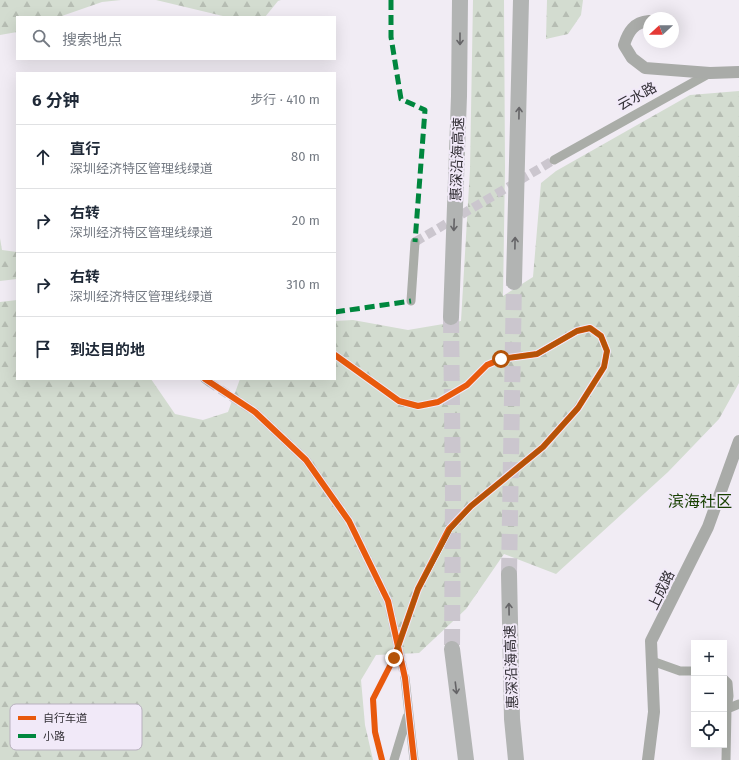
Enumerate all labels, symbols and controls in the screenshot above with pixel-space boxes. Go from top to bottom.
north arrow [643,12,679,48]
search box [16,16,336,60]
icon: search [30,27,52,49]
text: 搜索地点 [62,31,122,49]
one-way arrow [456,32,463,45]
street label: 云水路 [615,79,660,114]
text: 6 分钟 [32,90,80,111]
text: 步行 · 410 m [250,92,320,107]
one-way arrow [515,107,522,120]
street label: 惠深沿海高速 [448,117,467,201]
text: 直行 [70,140,100,158]
icon: ahead [32,146,54,168]
text: 80 m [291,149,320,164]
text: 深圳经济特区管理线绿道 [70,161,213,176]
text: 右转 [70,204,100,222]
icon: right [32,210,54,232]
text: 20 m [292,213,320,228]
one-way arrow [451,218,458,231]
text: 深圳经济特区管理线绿道 [70,225,213,240]
one-way arrow [511,237,519,250]
text: 右转 [70,268,100,286]
icon: right [32,274,54,296]
text: 310 m [286,277,320,292]
text: 深圳经济特区管理线绿道 [70,289,213,304]
icon: arrive [32,338,54,360]
text: 到达目的地 [70,341,145,359]
route start [492,350,510,368]
district label: 滨海社区 [668,492,732,511]
street label: 上成路 [645,568,678,613]
one-way arrow [506,603,513,616]
street label: 惠深沿海高速 [502,625,521,709]
map controls [691,640,727,748]
button: + [691,640,727,676]
route end [385,649,403,667]
button: − [691,676,727,712]
one-way arrow [453,681,460,694]
legend [10,704,142,750]
text: 自行车道 [43,712,87,725]
button: locate [691,712,727,748]
text: 小路 [43,730,65,743]

